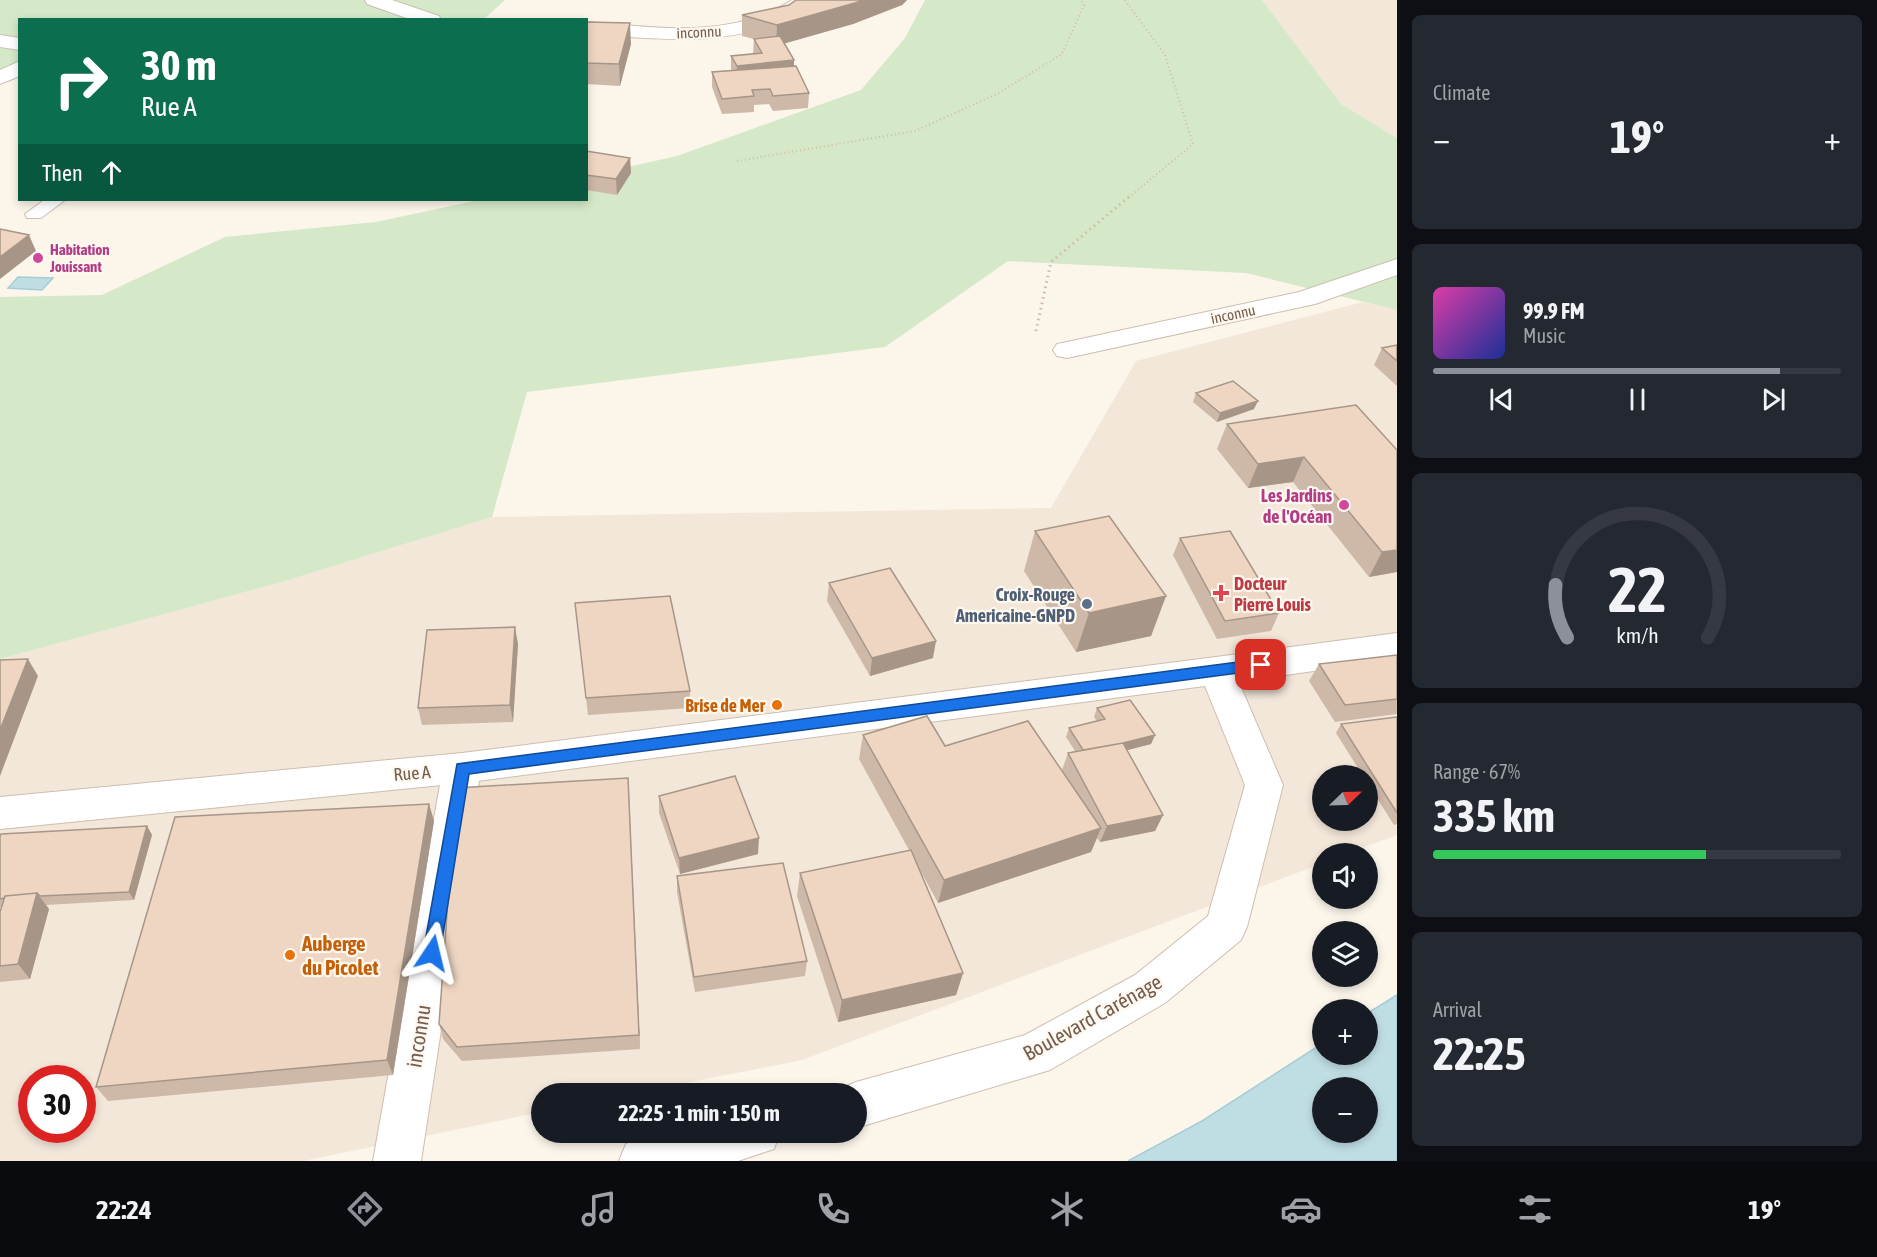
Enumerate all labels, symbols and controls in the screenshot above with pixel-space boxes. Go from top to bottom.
street label: inconnu [676,22,722,42]
text: 30 m [141,41,216,89]
icon: right [42,42,120,120]
text: Climate [1433,81,1490,104]
text: Rue A [141,91,197,122]
text: 19° [1610,111,1664,163]
text: − [1433,119,1450,157]
text: + [1824,119,1841,157]
icon: ahead [95,156,128,189]
text: Then [42,160,83,186]
place label: Habitation Jouissant [49,241,110,275]
marker: Habitation Jouissant [31,251,45,265]
text: 99.9 FM [1523,298,1585,324]
street label: inconnu [1209,301,1257,327]
text: Music [1523,324,1565,347]
icon: previous [1485,383,1518,416]
icon: pause [1621,383,1654,416]
icon: next [1757,383,1790,416]
place label: Les Jardins de l'Océan [1261,485,1333,527]
marker: Les Jardins de l'Océan [1337,498,1351,512]
text: 22 [1608,554,1666,625]
place label: Docteur Pierre Louis [1234,573,1311,615]
place label: Croix-Rouge Americaine-GNPD [955,584,1075,626]
marker: Docteur Pierre Louis [1212,584,1230,602]
marker: Croix-Rouge Americaine-GNPD [1080,597,1094,611]
text: km/h [1616,623,1658,648]
pin [1235,639,1286,690]
icon: arrive [1244,648,1277,681]
place label: Brise de Mer [685,695,766,716]
marker: Brise de Mer [770,698,784,712]
text: Range · 67% [1433,760,1520,783]
street label: Rue A [393,761,432,785]
north arrow [1312,765,1378,831]
map controls [1312,765,1378,1143]
text: 335 km [1433,790,1555,842]
button: sound [1312,843,1378,909]
position arrow [400,921,464,985]
button: layers [1312,921,1378,987]
place label: Auberge du Picolet [301,931,378,979]
marker: Auberge du Picolet [283,948,297,962]
street label: Boulevard Carénage [1018,969,1166,1065]
text: Arrival [1433,998,1482,1021]
button: + [1312,999,1378,1065]
street label: inconnu [401,1003,435,1069]
text: 22:25 [1433,1028,1526,1080]
speed limit sign: 30 [18,1065,96,1143]
button: − [1312,1077,1378,1143]
text: 22:25 · 1 min · 150 m [618,1100,780,1126]
icon: directions [344,1188,386,1230]
icon: music [578,1188,620,1230]
icon: phone [812,1188,854,1230]
icon: climate [1046,1188,1088,1230]
icon: car [1280,1188,1322,1230]
icon: filters [1514,1188,1556,1230]
text: 22:24 [96,1194,152,1225]
text: 19° [1748,1194,1781,1225]

